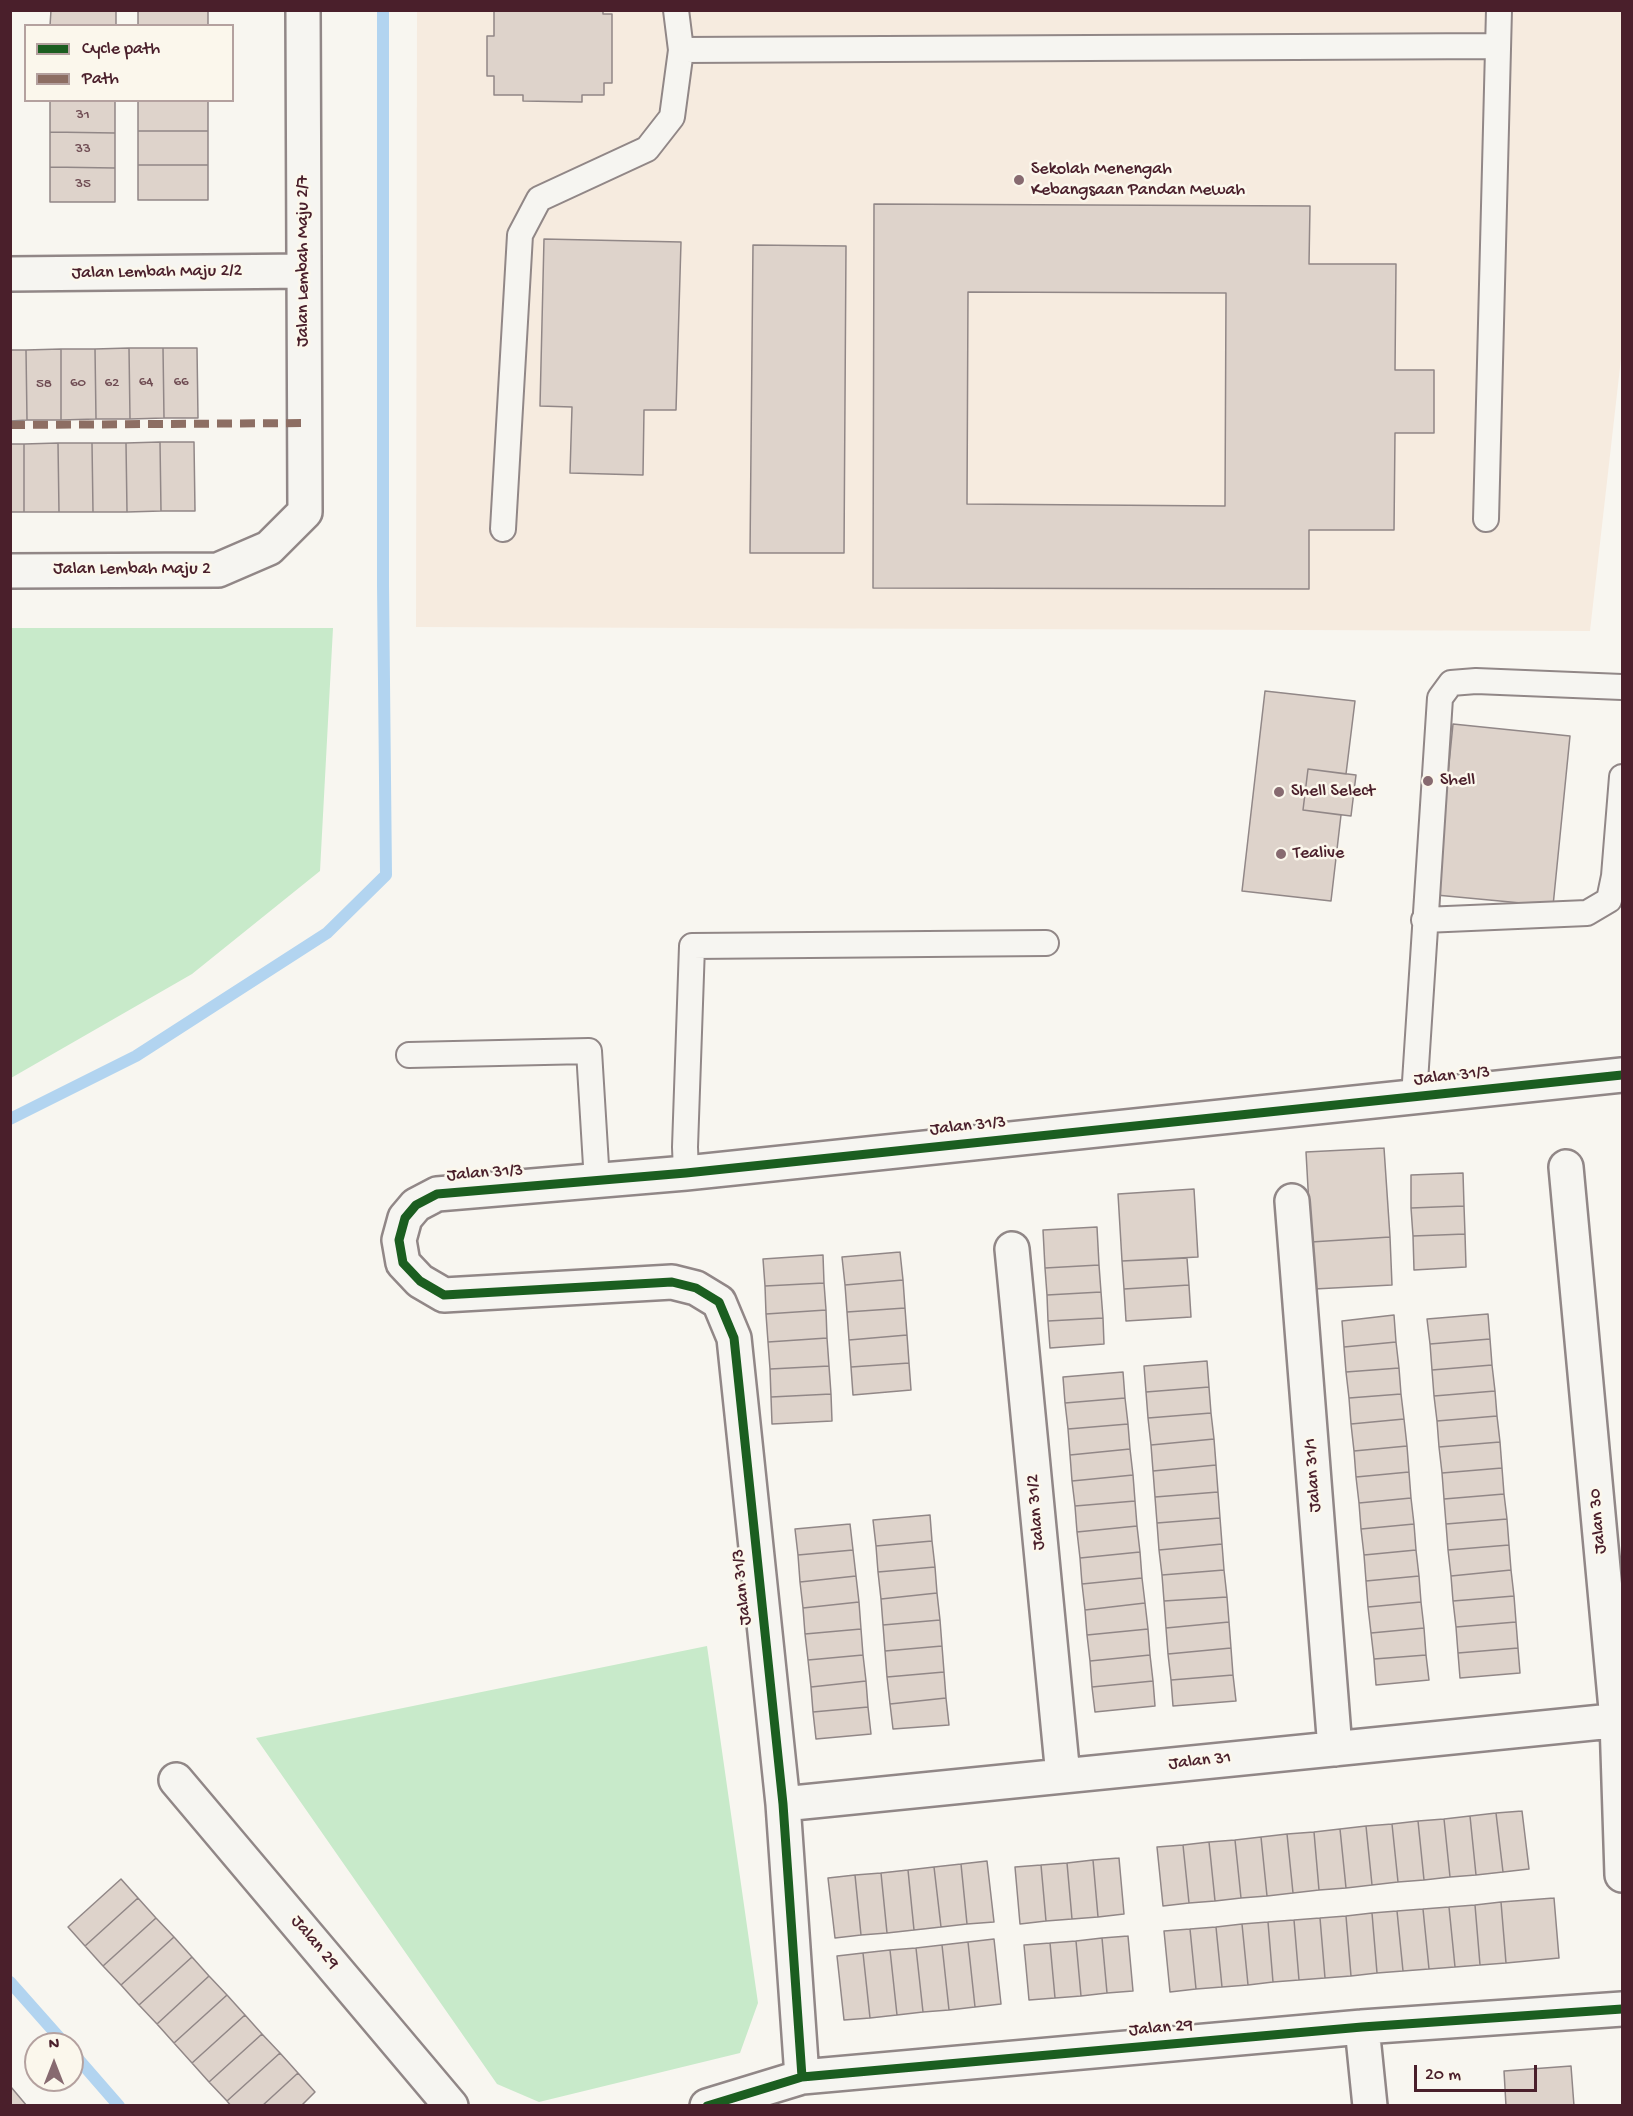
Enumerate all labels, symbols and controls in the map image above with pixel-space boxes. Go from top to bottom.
legend [24,24,234,102]
text: Cycle path [82,39,160,60]
text: Path [82,69,119,90]
house number: 31 [76,107,90,125]
house number: 33 [75,141,91,159]
place label: Sekolah Menengah Kebangsaan Pandan Mewah [1031,159,1245,201]
marker: Sekolah Menengah Kebangsaan Pandan Mewah [1012,173,1026,187]
street label: Jalan Lembah Maju 2/7 [293,175,315,347]
house number: 35 [75,176,91,194]
street label: Jalan Lembah Maju 2/2 [71,261,243,285]
house number: 64 [139,374,153,392]
house number: 66 [173,374,189,392]
house number: 60 [70,375,86,393]
house number: 62 [105,375,119,393]
house number: 58 [36,376,52,394]
street label: Jalan Lembah Maju 2 [53,559,211,581]
place label: Shell [1440,770,1475,792]
marker: Shell [1421,774,1435,788]
place label: Shell Select [1291,781,1375,803]
marker: Shell Select [1272,785,1286,799]
place label: Tealive [1293,843,1344,865]
marker: Tealive [1274,847,1288,861]
street label: Jalan 31/3 [1413,1062,1491,1092]
street label: Jalan 31/3 [929,1112,1007,1142]
street label: Jalan 31/3 [446,1161,524,1187]
street label: Jalan 31/1 [1301,1437,1327,1513]
street label: Jalan 31/2 [1023,1473,1051,1551]
street label: Jalan 30 [1585,1487,1613,1555]
street label: Jalan 31/3 [728,1548,758,1626]
street label: Jalan 31 [1168,1748,1232,1776]
street label: Jalan 29 [285,1911,343,1975]
street label: Jalan 29 [1128,2015,1194,2043]
north arrow [24,2032,84,2092]
text: N [49,2036,59,2055]
scale bar [1417,2053,1540,2091]
text: 20 m [1425,2065,1461,2086]

